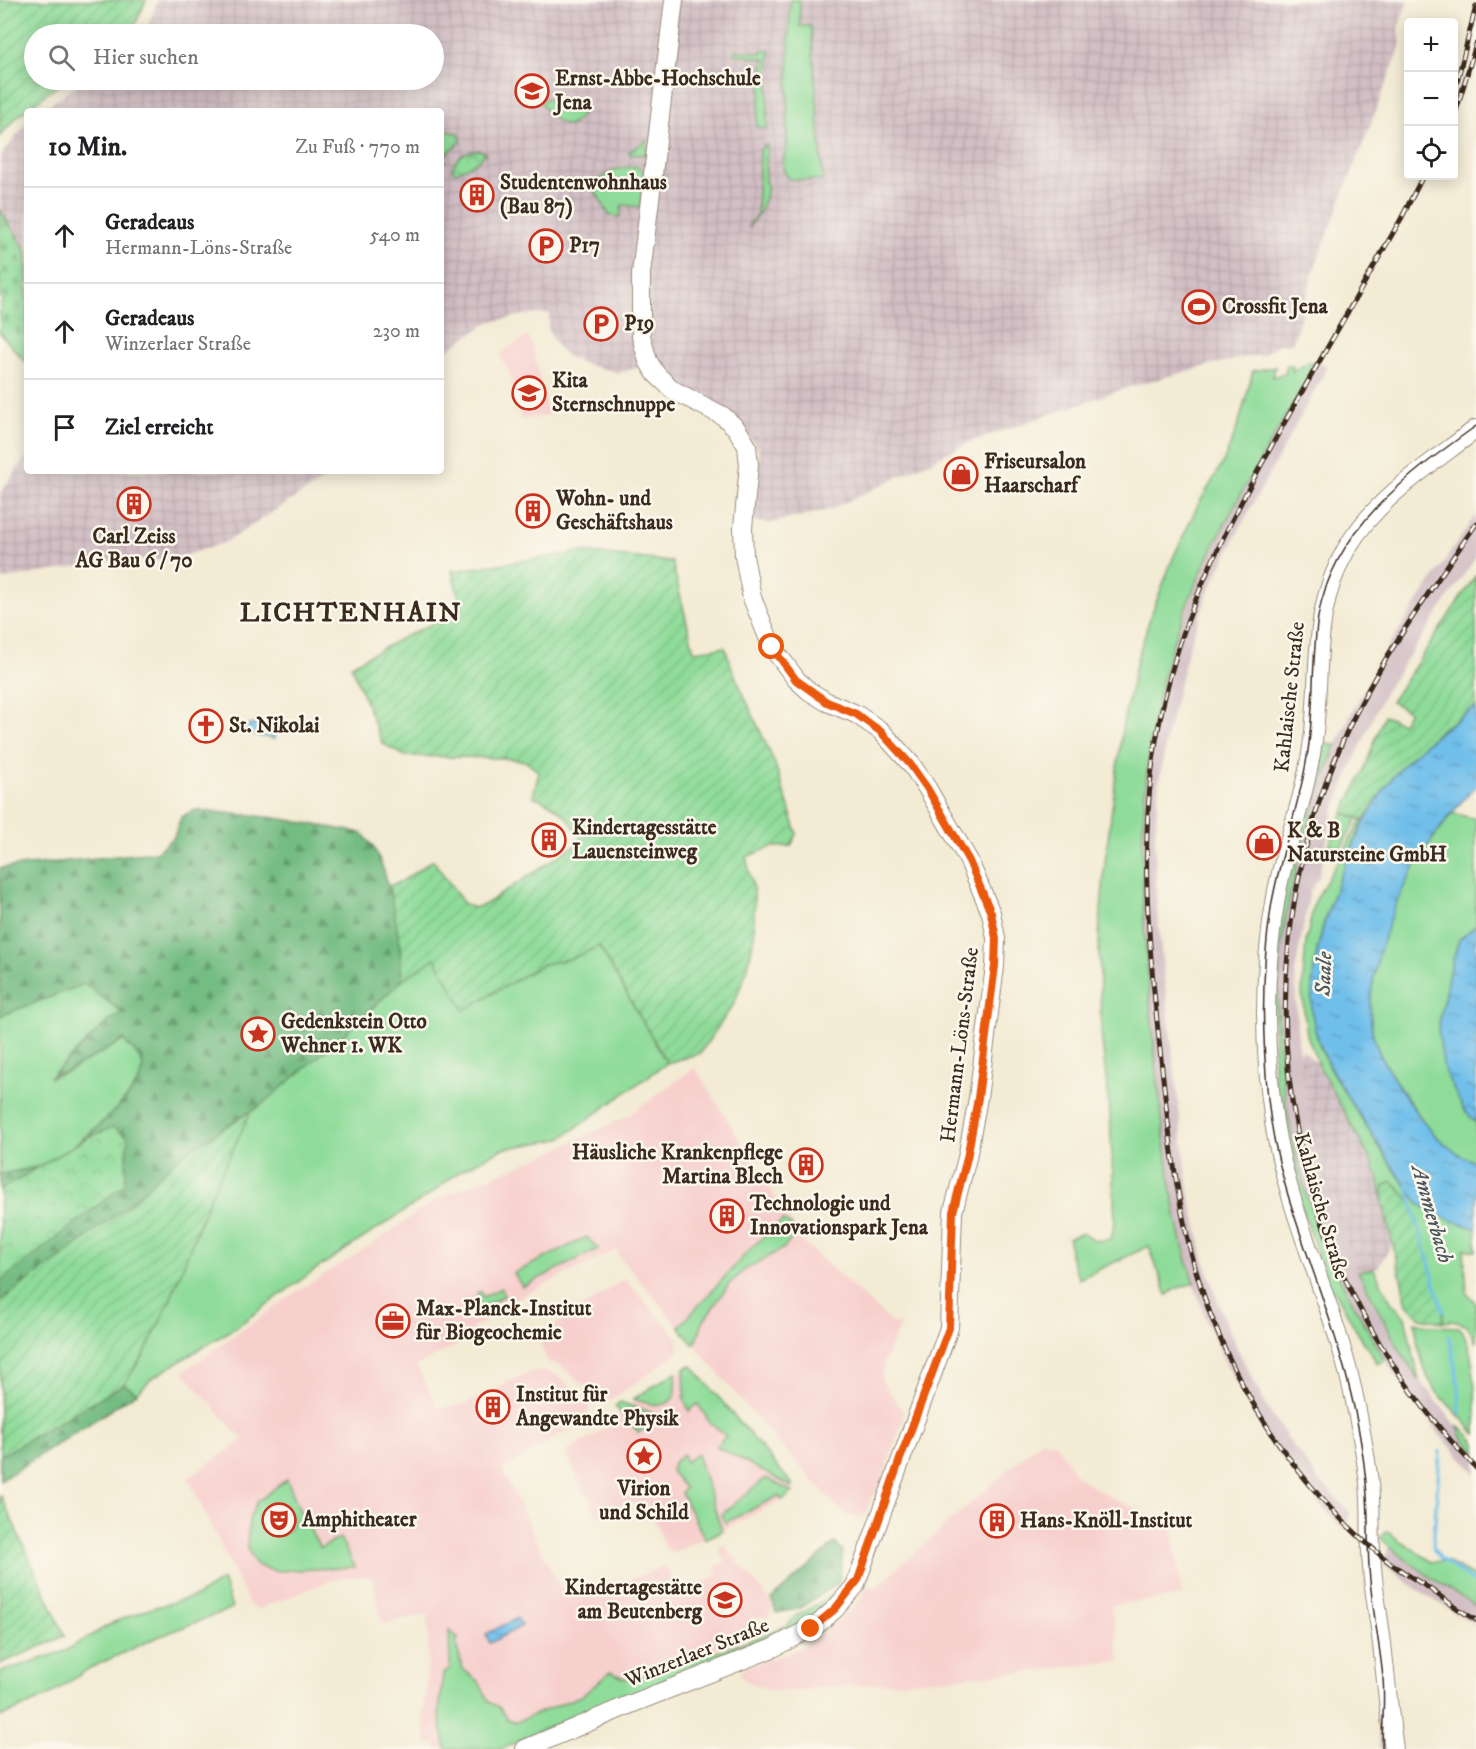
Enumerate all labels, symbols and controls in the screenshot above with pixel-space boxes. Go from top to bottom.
map controls [1404,18,1458,180]
button: + [1404,18,1458,72]
search box [24,24,444,90]
icon: search [45,41,78,74]
text: Hier suchen [93,44,199,71]
place label: Ernst-Abbe-Hochschule Jena [553,66,761,116]
button: − [1404,72,1458,126]
school or university icon: Ernst-Abbe-Hochschule Jena [514,73,550,109]
button: locate [1404,126,1458,180]
text: 10 Min. [48,131,127,164]
text: Zu Fuß · 770 m [295,135,420,160]
place label: Studentenwohnhaus (Bau 87) [500,170,667,220]
building icon: Studentenwohnhaus (Bau 87) [459,177,495,213]
text: Geradeaus [105,209,194,236]
icon: ahead [48,219,81,252]
text: 540 m [370,223,420,248]
parking icon: P17 [528,228,564,264]
place label: P17 [569,233,600,259]
text: Hermann-Löns-Straße [105,236,292,261]
sports icon: Crossfit Jena [1181,289,1217,325]
place label: Crossfit Jena [1222,294,1329,320]
text: Geradeaus [105,305,194,332]
parking icon: P19 [583,306,619,342]
place label: P19 [624,311,654,337]
icon: ahead [48,315,81,348]
text: 230 m [373,319,420,344]
text: Winzerlaer Straße [105,332,251,357]
place label: Kita Sternschnuppe [552,368,675,418]
school or university icon: Kita Sternschnuppe [511,375,547,411]
icon: arrive [48,411,81,444]
text: Ziel erreicht [105,414,213,441]
place label: Friseursalon Haarscharf [984,449,1087,499]
shop icon: Friseursalon Haarscharf [943,456,979,492]
building icon: Carl Zeiss AG Bau 6 / 70 [116,486,152,522]
place label: Wohn- und Geschäftshaus [555,486,673,536]
building icon: Wohn- und Geschäftshaus [515,493,551,529]
place label: Carl Zeiss AG Bau 6 / 70 [74,524,193,574]
district label: LICHTENHAIN [240,596,462,630]
street label: Kahlaische Straße [1269,620,1311,774]
route start [758,633,784,659]
church icon: St. Nikolai [188,708,224,744]
place label: St. Nikolai [229,713,320,739]
place label: Kindertagesstätte Lauensteinweg [572,815,717,865]
place label: K & B Natursteine GmbH [1287,818,1447,868]
building icon: Kindertagesstätte Lauensteinweg [531,822,567,858]
shop icon: K & B Natursteine GmbH [1246,825,1282,861]
street label: Hermann-Löns-Straße [935,945,985,1144]
water label: Saale [1310,951,1338,998]
place label: Gedenkstein Otto Wehner 1. WK [280,1009,427,1059]
place icon: Gedenkstein Otto Wehner 1. WK [240,1016,276,1052]
street label: Kahlaische Straße [1288,1130,1354,1283]
place label: Häusliche Krankenpflege Martina Blech [572,1140,784,1190]
building icon: Häusliche Krankenpflege Martina Blech [788,1147,824,1183]
water label: Ammerbach [1404,1159,1459,1266]
place label: Technologie und Innovationspark Jena [749,1191,929,1241]
building icon: Technologie und Innovationspark Jena [709,1198,745,1234]
place label: Max-Planck-Institut für Biogeochemie [415,1296,592,1346]
office icon: Max-Planck-Institut für Biogeochemie [375,1303,411,1339]
place label: Institut für Angewandte Physik [515,1382,679,1432]
building icon: Institut für Angewandte Physik [475,1389,511,1425]
place icon: Virion und Schild [626,1438,662,1474]
place label: Virion und Schild [599,1476,689,1526]
theatre icon: Amphitheater [261,1502,297,1538]
building icon: Hans-Knöll-Institut [979,1503,1015,1539]
place label: Amphitheater [301,1507,418,1533]
place label: Hans-Knöll-Institut [1020,1508,1193,1534]
place label: Kindertagestätte am Beutenberg [565,1575,703,1625]
school or university icon: Kindertagestätte am Beutenberg [707,1582,743,1618]
street label: Winzerlaer Straße [620,1612,773,1694]
route end [797,1615,823,1641]

